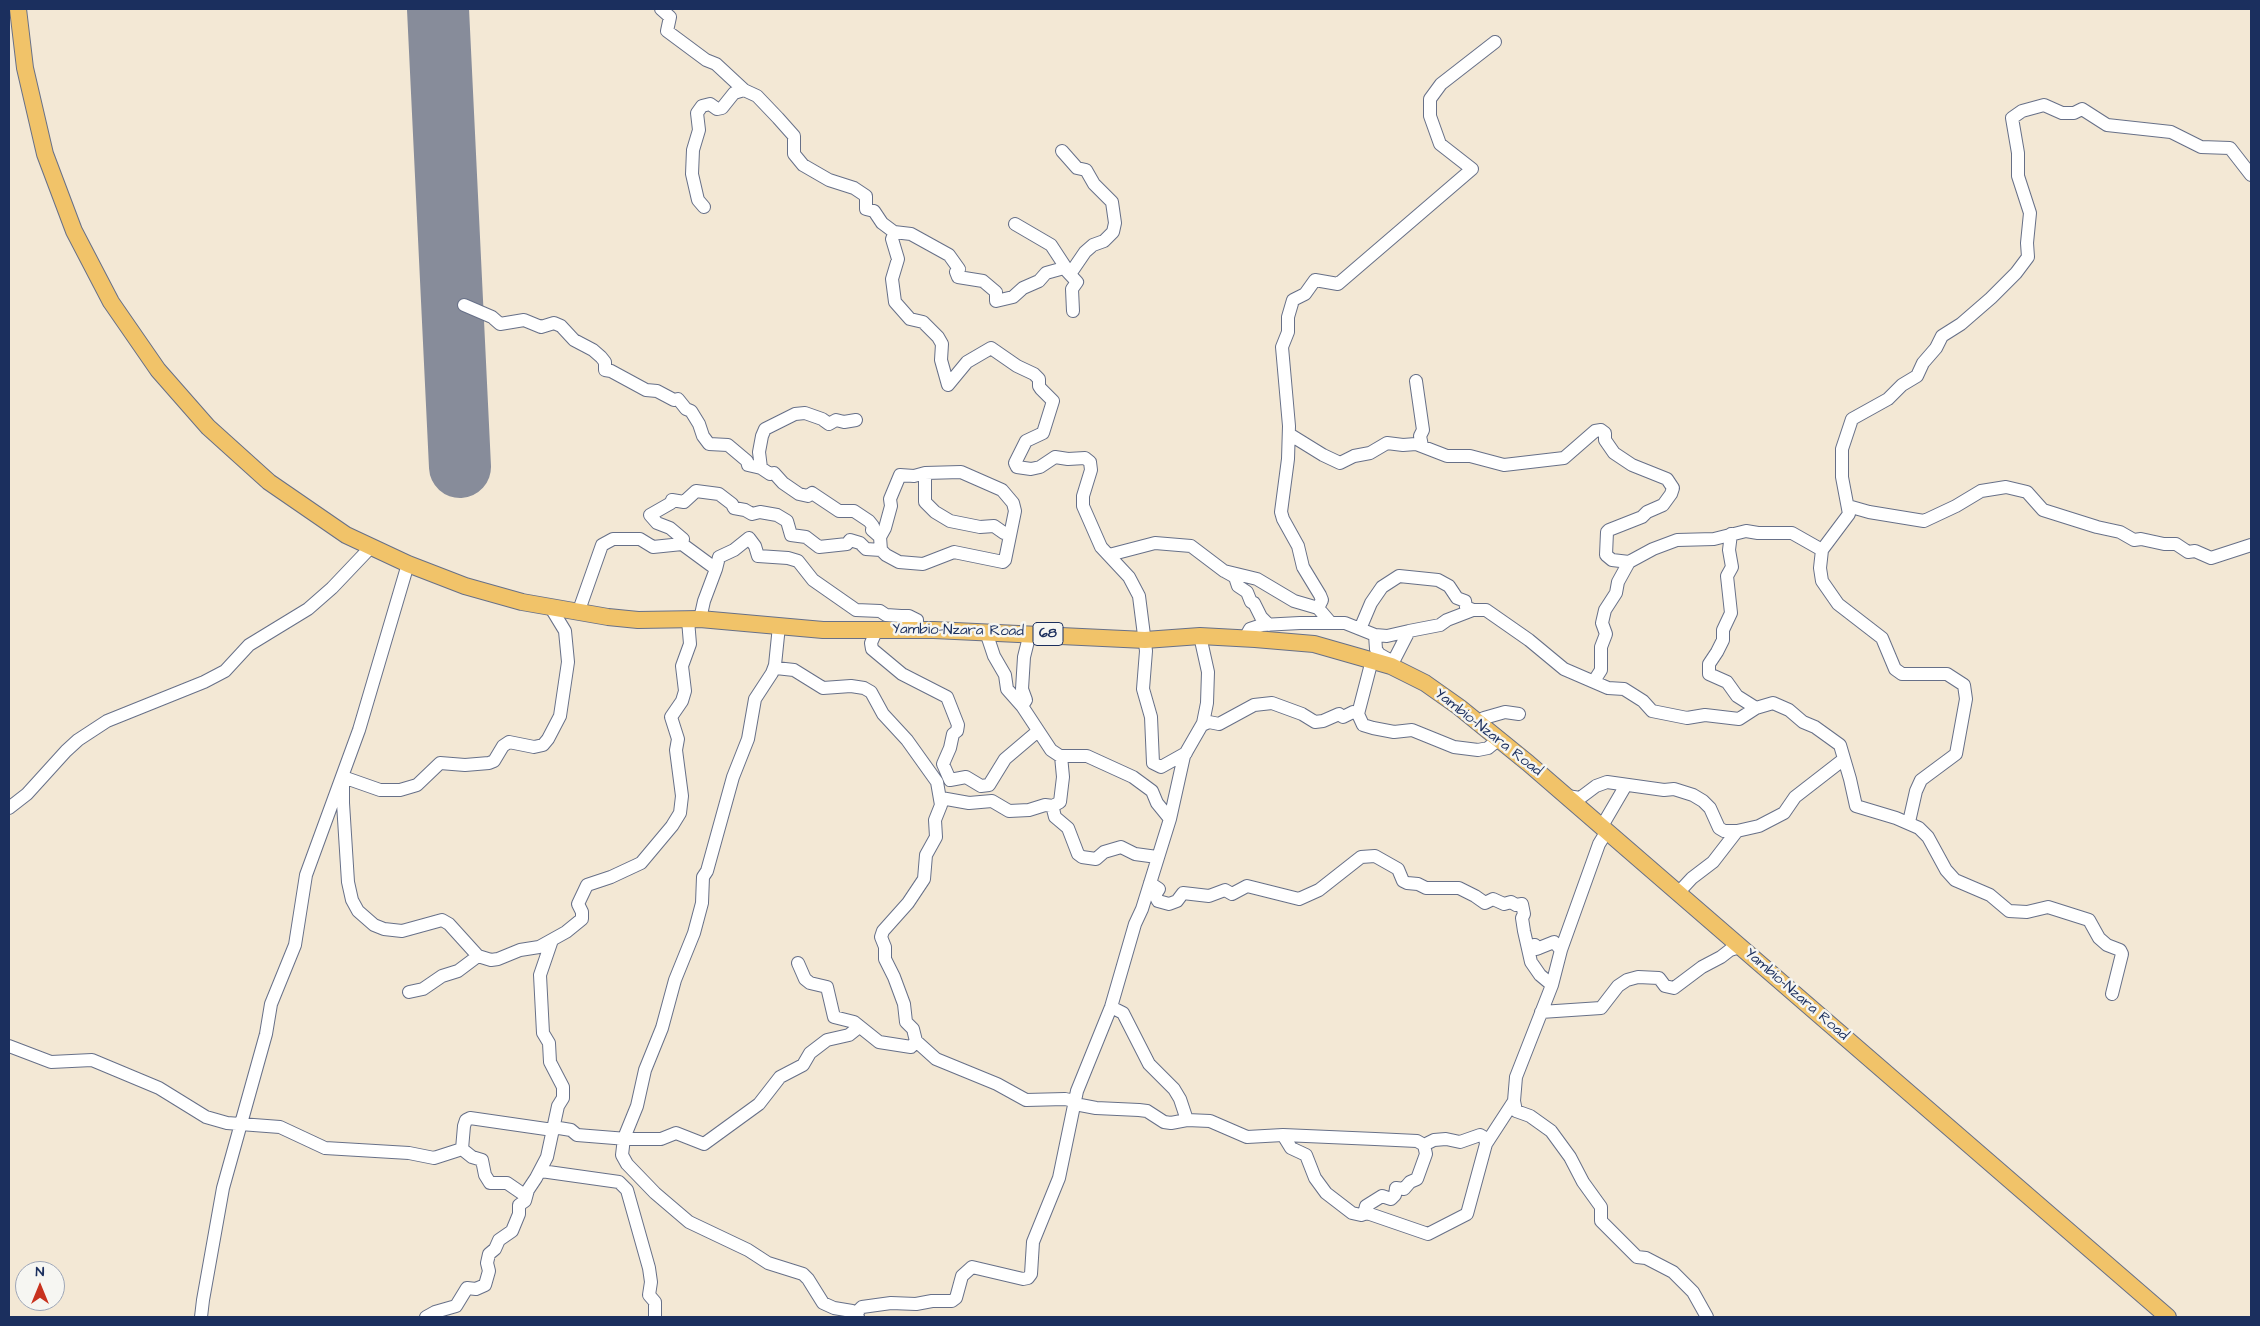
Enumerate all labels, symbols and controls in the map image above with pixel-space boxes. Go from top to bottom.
street label: Yambio-Nzara Road [892,621,1024,641]
road number: 68 [1033,622,1063,646]
street label: Yambio-Nzara Road [1430,685,1546,781]
street label: Yambio-Nzara Road [1740,945,1852,1045]
north arrow [15,1261,65,1311]
text: N [36,1262,44,1282]

